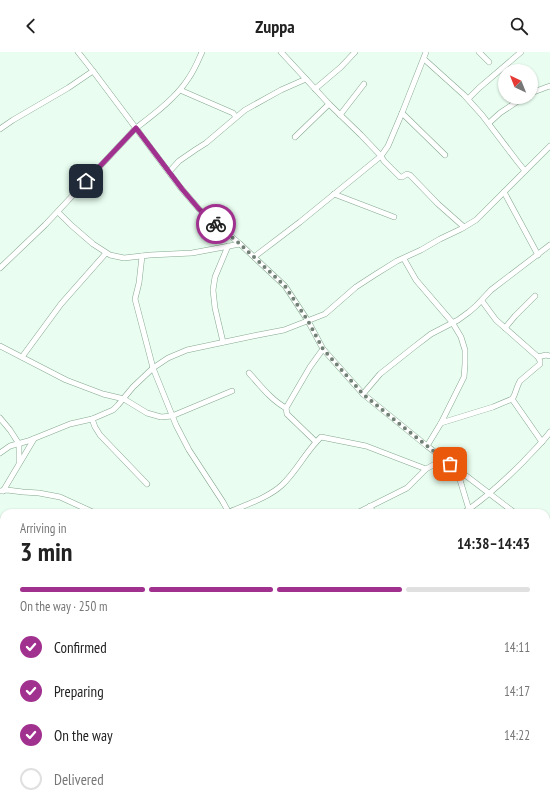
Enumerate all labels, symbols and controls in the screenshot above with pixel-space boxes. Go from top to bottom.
icon: back [20,15,42,37]
text: Zuppa [255,15,295,38]
icon: search [508,15,530,37]
north arrow [498,64,538,104]
map controls [498,64,538,104]
pin [69,164,103,198]
icon: home [75,170,97,192]
courier [196,204,236,244]
icon: bike [205,213,227,235]
pin [433,447,467,481]
icon: bag [439,453,461,475]
text: Arriving in [20,520,67,537]
text: 14:38–14:43 [457,534,530,553]
text: 3 min [20,535,73,568]
text: On the way · 250 m [20,598,107,615]
icon: check [20,636,42,658]
text: Confirmed [54,638,107,657]
text: 14:11 [504,639,530,656]
icon: check [20,680,42,702]
text: Preparing [54,682,104,701]
text: 14:17 [504,683,530,700]
icon: check [20,724,42,746]
text: On the way [54,726,113,745]
text: 14:22 [504,727,530,744]
text: Delivered [54,770,104,789]

